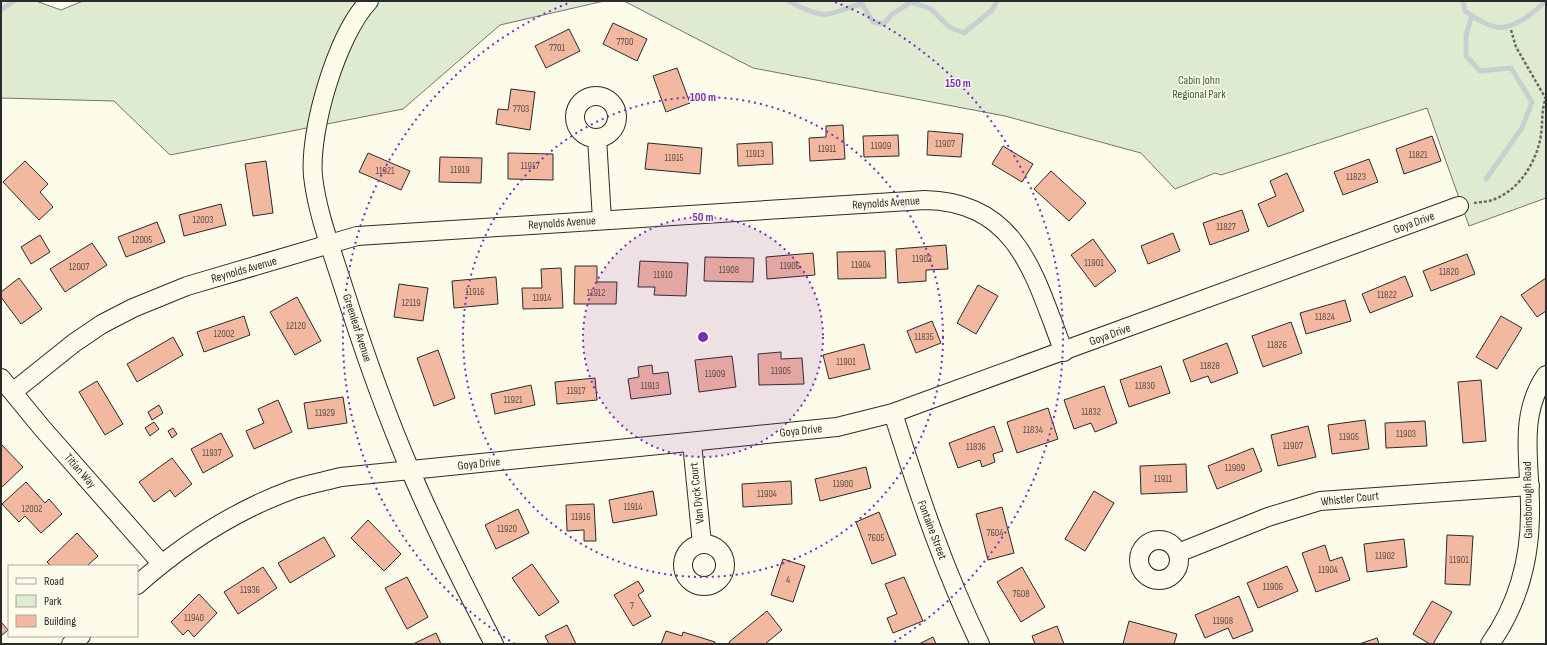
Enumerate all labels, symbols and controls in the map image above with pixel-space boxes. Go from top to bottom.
house number: 7700 [617,36,633,48]
house number: 7701 [549,42,565,54]
park label: Cabin John Regional Park [1172,73,1226,102]
text: 150 m [945,76,971,91]
text: 100 m [690,90,716,105]
house number: 7703 [513,103,529,115]
house number: 11907 [935,138,955,150]
house number: 11909 [871,140,891,152]
house number: 11911 [818,143,837,155]
house number: 11913 [745,148,765,160]
house number: 11821 [1408,149,1428,161]
house number: 11915 [665,152,683,164]
house number: 11917 [521,160,539,172]
house number: 11919 [450,164,470,176]
house number: 11921 [375,165,395,177]
house number: 11823 [1346,171,1366,183]
street label: Reynolds Avenue [852,193,920,213]
street label: Goya Drive [1391,209,1437,237]
text: 50 m [693,210,713,225]
street label: Reynolds Avenue [528,213,596,233]
house number: 12003 [193,214,213,226]
house number: 11827 [1216,221,1236,233]
house number: 12005 [132,234,152,246]
street label: Reynolds Avenue [209,253,279,287]
house number: 11902 [912,253,932,265]
house number: 11901 [1084,257,1104,269]
house number: 11904 [851,259,871,271]
house number: 11906 [780,260,800,272]
house number: 12007 [69,261,89,273]
house number: 11908 [719,264,739,276]
house number: 11820 [1439,266,1459,278]
house number: 11910 [653,269,673,281]
house number: 11916 [465,286,485,298]
house number: 11912 [586,287,606,299]
house number: 11822 [1377,289,1397,301]
street label: Greenleaf Avenue [339,292,375,364]
house number: 11914 [532,292,552,304]
house number: 12119 [401,297,421,309]
house number: 11824 [1315,311,1335,323]
house number: 12120 [286,320,306,332]
street label: Goya Drive [1087,321,1133,349]
house number: 12002 [214,328,234,340]
centre of rings [696,330,710,344]
house number: 11835 [914,331,934,343]
house number: 11826 [1267,339,1287,351]
house number: 11901 [836,356,856,368]
house number: 11828 [1200,360,1220,372]
house number: 11905 [771,365,791,377]
house number: 11909 [705,368,725,380]
house number: 11913 [640,380,660,392]
house number: 11830 [1135,380,1155,392]
house number: 11917 [567,385,585,397]
house number: 11921 [503,394,523,406]
house number: 11832 [1081,406,1101,418]
house number: 11929 [315,407,335,419]
street label: Goya Drive [779,421,823,441]
house number: 11834 [1023,424,1043,436]
house number: 11903 [1396,428,1416,440]
house number: 11905 [1339,431,1359,443]
house number: 11907 [1283,440,1303,452]
house number: 11836 [966,441,986,453]
house number: 11937 [202,447,222,459]
street label: Titian Way [61,450,99,492]
street label: Goya Drive [457,454,501,474]
street label: Van Dyck Court [686,461,708,524]
street label: Gainsborough Road [1520,461,1536,539]
house number: 11909 [1225,462,1245,474]
house number: 11911 [1154,473,1173,485]
house number: 11900 [833,478,853,490]
house number: 11904 [757,488,777,500]
street label: Whistler Court [1320,488,1380,510]
street label: Fontaine Street [914,498,950,562]
house number: 11914 [623,501,643,513]
house number: 12002 [22,503,42,515]
house number: 11916 [571,511,591,523]
house number: 11920 [497,523,517,535]
house number: 7604 [986,527,1004,539]
house number: 7605 [868,532,884,544]
house number: 11902 [1375,550,1395,562]
house number: 11901 [1449,554,1469,566]
house number: 11904 [1318,564,1338,576]
legend [8,565,138,637]
text: Road [44,574,64,589]
house number: 4 [786,574,790,586]
house number: 11906 [1263,581,1283,593]
house number: 11936 [240,584,260,596]
house number: 7608 [1012,588,1030,600]
text: Park [44,594,62,609]
house number: 7 [630,600,634,612]
house number: 11940 [184,612,204,624]
text: Building [44,614,76,629]
house number: 11908 [1213,615,1233,627]

